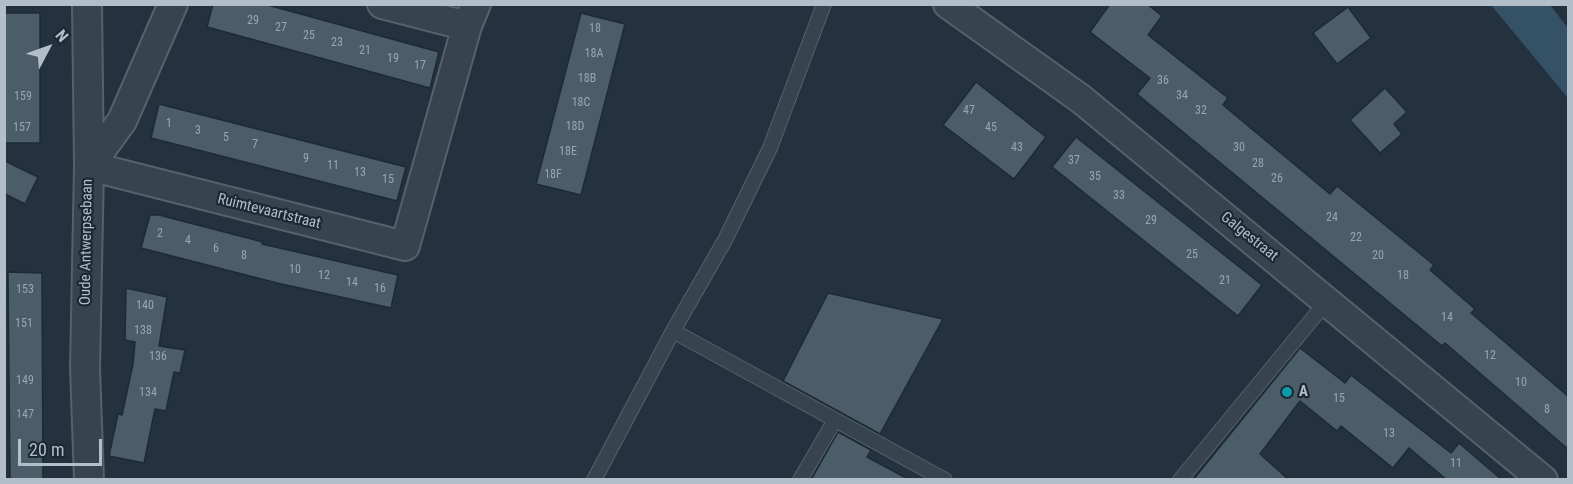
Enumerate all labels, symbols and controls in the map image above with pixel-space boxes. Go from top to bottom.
house number: 29 [247,14,259,28]
north arrow [18,18,78,78]
house number: 27 [275,21,287,35]
house number: 18 [589,22,601,36]
text: N [52,26,72,46]
house number: 25 [303,29,315,43]
house number: 23 [331,36,343,50]
house number: 21 [359,44,371,58]
house number: 18A [585,47,603,61]
house number: 19 [387,52,399,66]
house number: 17 [414,59,426,73]
house number: 18B [578,72,596,86]
house number: 36 [1157,74,1169,88]
house number: 34 [1176,89,1188,103]
house number: 159 [14,90,32,104]
house number: 18C [572,96,590,110]
house number: 47 [963,104,975,118]
house number: 32 [1195,104,1207,118]
house number: 1 [166,117,172,131]
house number: 18D [566,120,584,134]
house number: 157 [13,121,31,135]
house number: 45 [985,121,997,135]
house number: 3 [195,124,201,138]
house number: 5 [223,131,229,145]
house number: 7 [252,138,258,152]
house number: 43 [1011,141,1023,155]
house number: 30 [1233,141,1245,155]
house number: 18E [559,145,577,159]
house number: 9 [303,152,309,166]
house number: 37 [1068,154,1080,168]
house number: 28 [1252,157,1264,171]
house number: 11 [327,159,339,173]
house number: 13 [354,166,366,180]
house number: 18F [544,168,562,182]
house number: 35 [1089,170,1101,184]
house number: 26 [1271,172,1283,186]
house number: 15 [382,173,394,187]
street label: Oude Antwerpsebaan [77,179,97,305]
house number: 33 [1113,189,1125,203]
street label: Ruimtevaartstraat [216,190,322,234]
street label: Galgestraat [1217,209,1281,265]
house number: 24 [1326,211,1338,225]
house number: 29 [1145,214,1157,228]
house number: 2 [157,227,163,241]
house number: 22 [1350,231,1362,245]
house number: 4 [185,234,191,248]
house number: 6 [213,242,219,256]
house number: 25 [1186,248,1198,262]
house number: 8 [241,249,247,263]
house number: 20 [1372,249,1384,263]
house number: 10 [289,263,301,277]
house number: 12 [318,269,330,283]
house number: 18 [1397,269,1409,283]
house number: 21 [1219,274,1231,288]
house number: 14 [346,276,358,290]
house number: 16 [374,282,386,296]
house number: 153 [16,283,34,297]
house number: 140 [136,299,154,313]
house number: 14 [1441,311,1453,325]
house number: 151 [15,317,33,331]
house number: 138 [134,324,152,338]
house number: 12 [1484,349,1496,363]
house number: 136 [149,350,167,364]
house number: 149 [16,374,34,388]
house number: 10 [1515,376,1527,390]
place label: A [1299,383,1308,401]
marker: A [1280,385,1294,399]
house number: 134 [139,386,157,400]
house number: 15 [1333,392,1345,406]
house number: 8 [1544,403,1550,417]
house number: 147 [16,408,34,422]
scale bar [21,427,105,465]
house number: 13 [1383,427,1395,441]
text: 20 m [29,439,64,460]
house number: 11 [1450,457,1462,471]

